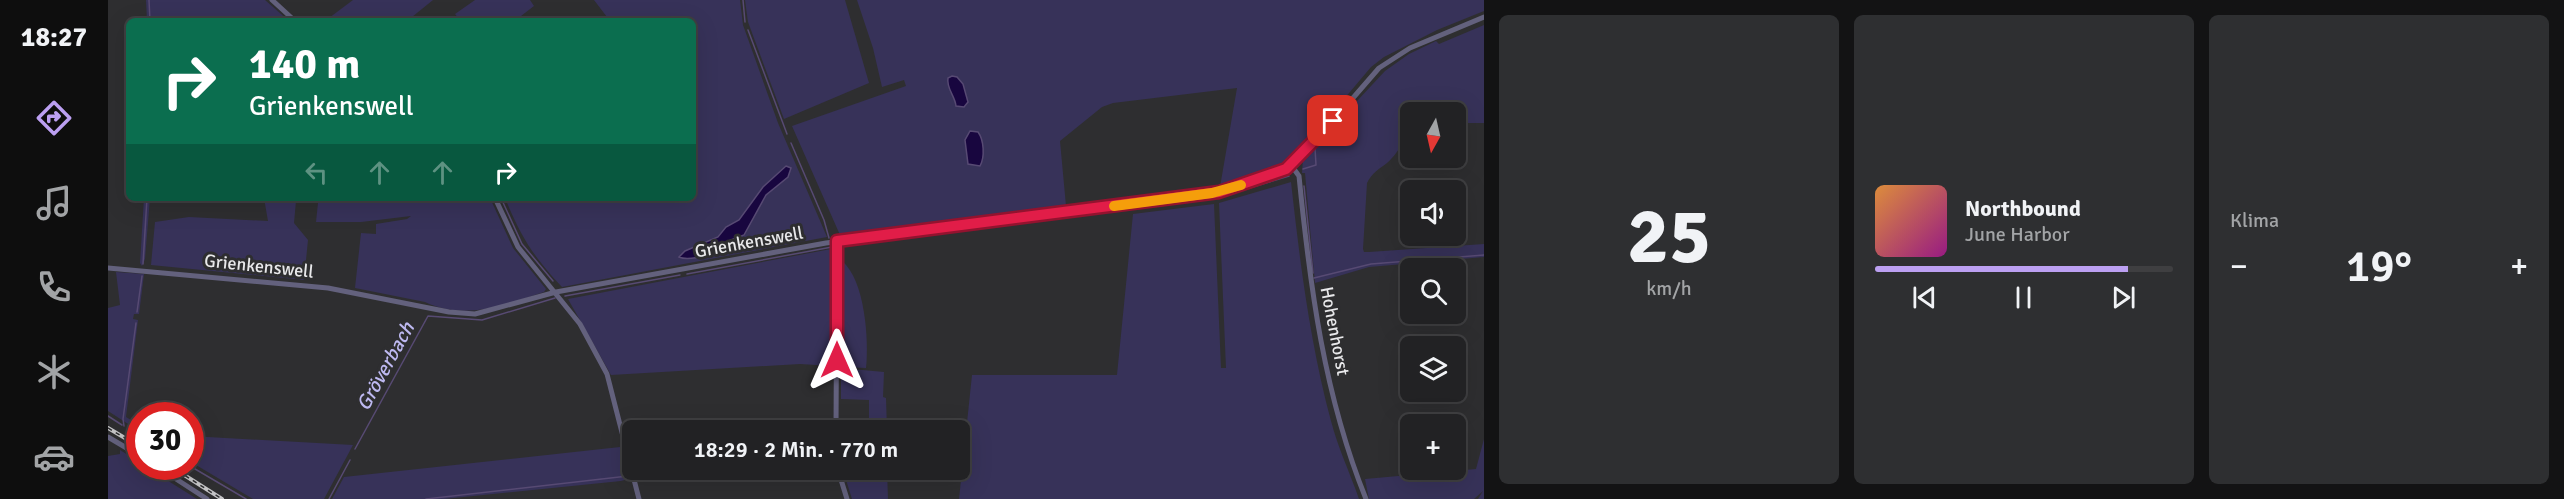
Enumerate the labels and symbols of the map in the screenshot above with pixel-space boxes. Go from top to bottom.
pin [1307,95,1358,146]
north arrow [1400,102,1466,168]
street label: Grienkenswell [693,222,805,262]
street label: Grienkenswell [203,249,315,283]
street label: Hohenhorst [1316,285,1354,377]
water label: Gröverbach [351,317,420,415]
position arrow [805,328,869,392]
speed limit sign: 30 [126,402,204,480]

